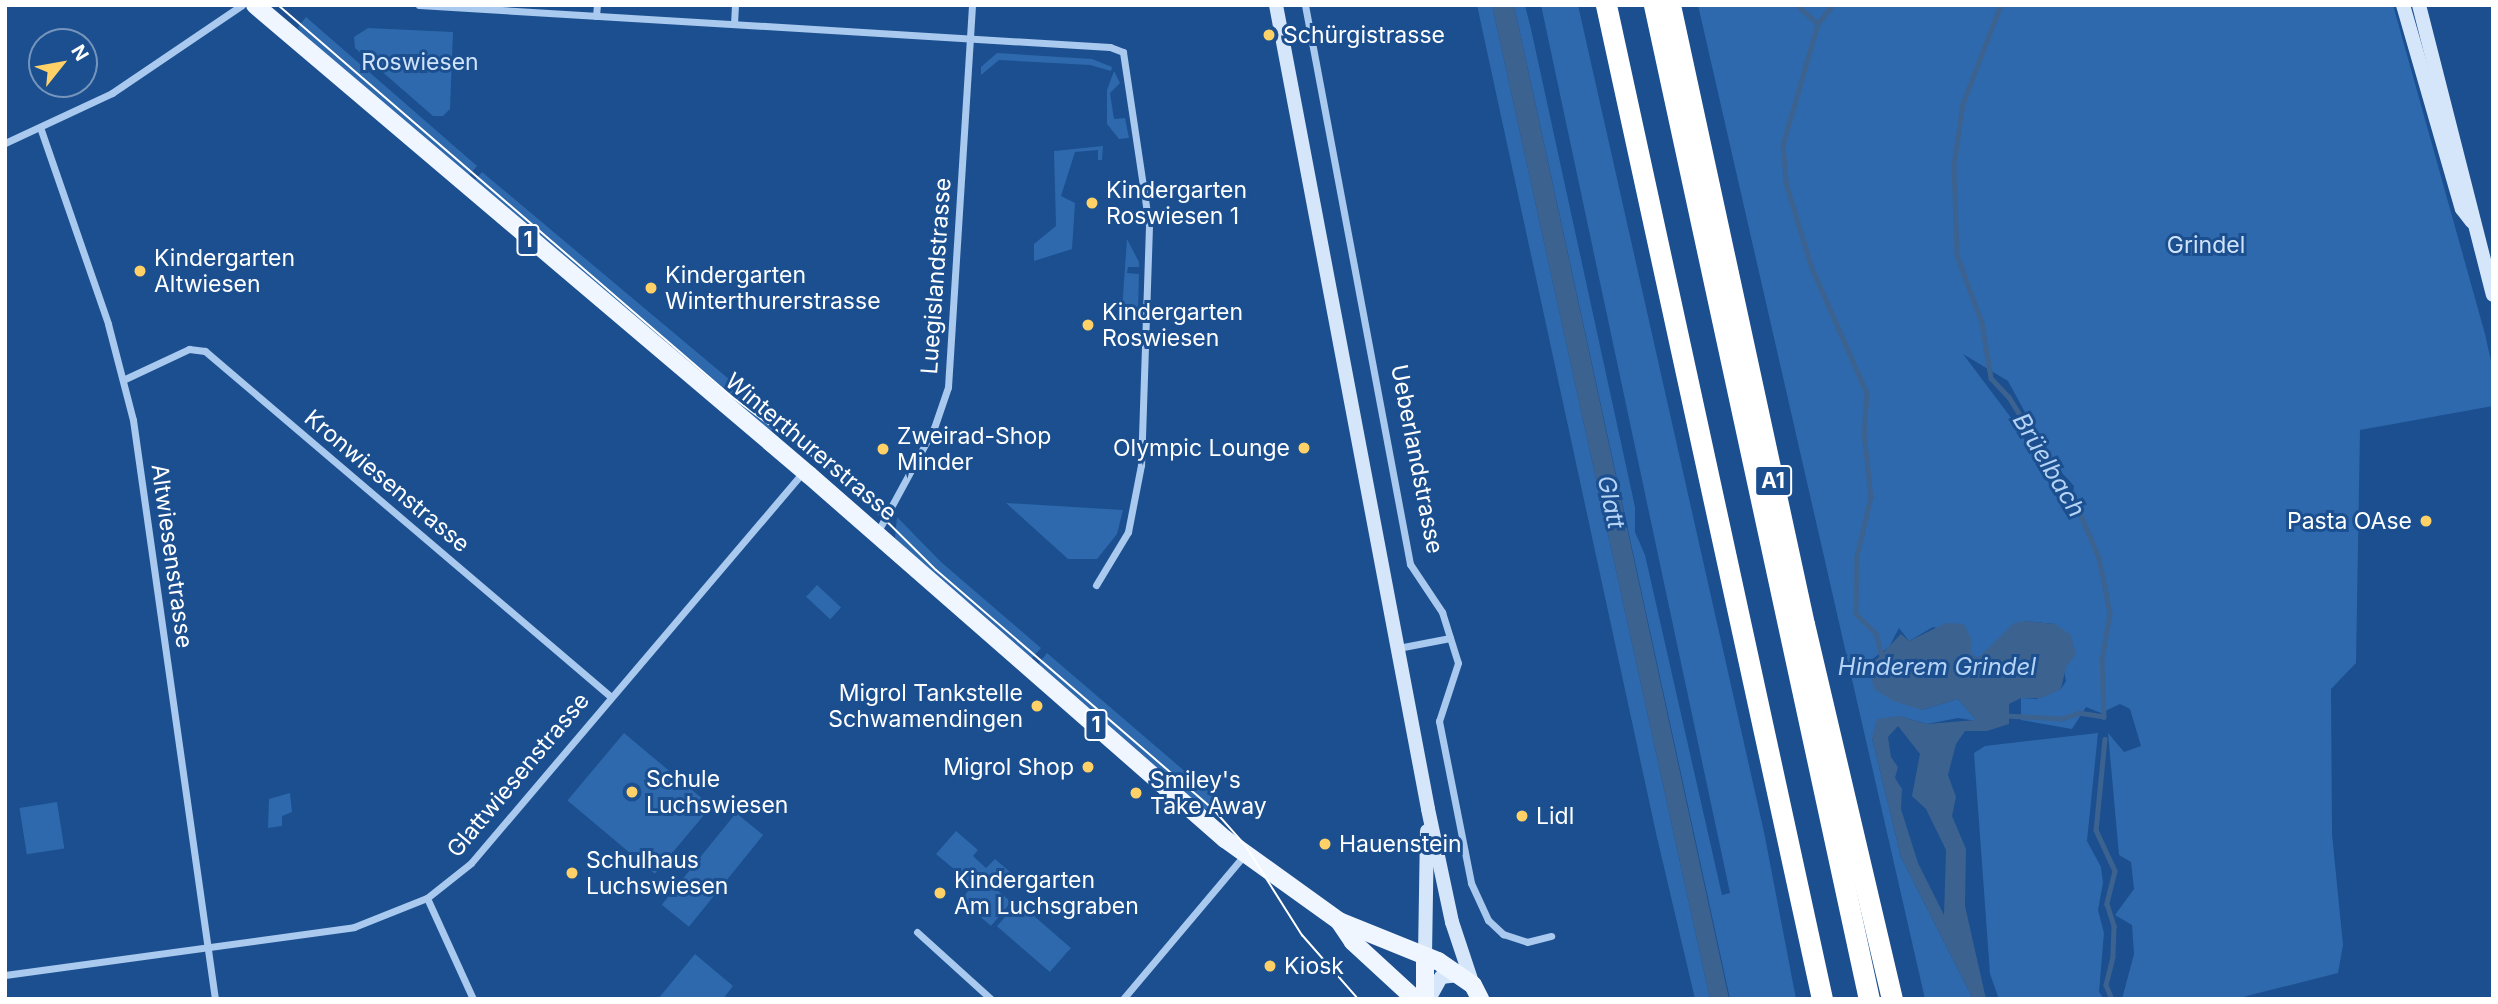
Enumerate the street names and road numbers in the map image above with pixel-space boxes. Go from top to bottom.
street label: Luegislandstrasse [915,177,957,375]
road number: 1 [516,222,540,258]
street label: Ueberlandstrasse [1385,362,1449,556]
street label: Winterthurerstrasse [720,367,902,527]
street label: Kronwiesenstrasse [299,404,475,558]
street label: Altwiesenstrasse [145,462,199,650]
road number: A1 [1754,463,1792,498]
street label: Glattwiesenstrasse [441,687,595,863]
road number: 1 [1084,708,1108,742]

